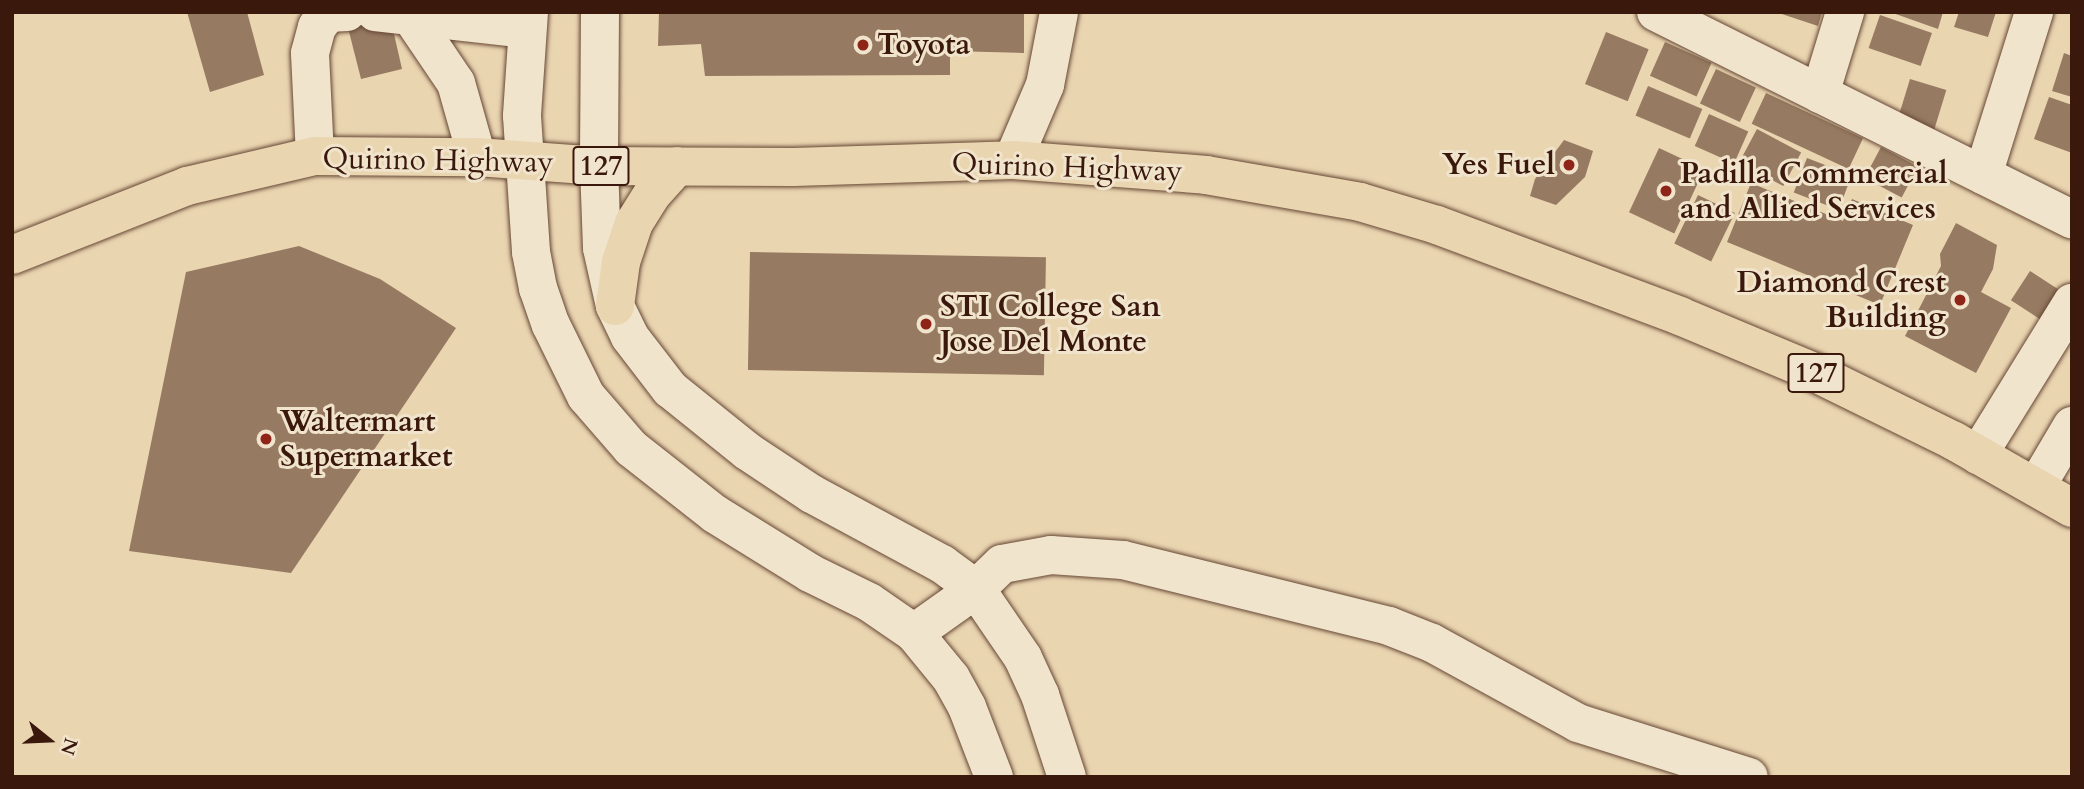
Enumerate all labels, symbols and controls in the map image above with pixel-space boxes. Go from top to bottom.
place label: Toyota [877,27,970,63]
marker: Toyota [855,37,871,53]
street label: Quirino Highway [322,141,554,181]
road number: 127 [571,142,631,190]
street label: Quirino Highway [951,146,1183,190]
place label: Yes Fuel [1442,147,1555,183]
place label: Padilla Commercial and Allied Services [1680,156,1948,226]
marker: Yes Fuel [1561,157,1577,173]
marker: Padilla Commercial and Allied Services [1658,183,1674,199]
place label: Diamond Crest Building [1737,265,1946,336]
place label: STI College San Jose Del Monte [940,289,1161,360]
marker: Diamond Crest Building [1952,292,1968,308]
marker: STI College San Jose Del Monte [918,316,934,332]
road number: 127 [1786,348,1846,398]
place label: Waltermart Supermarket [280,404,453,474]
marker: Waltermart Supermarket [258,431,274,447]
north arrow [14,705,84,775]
text: N [54,735,84,758]

